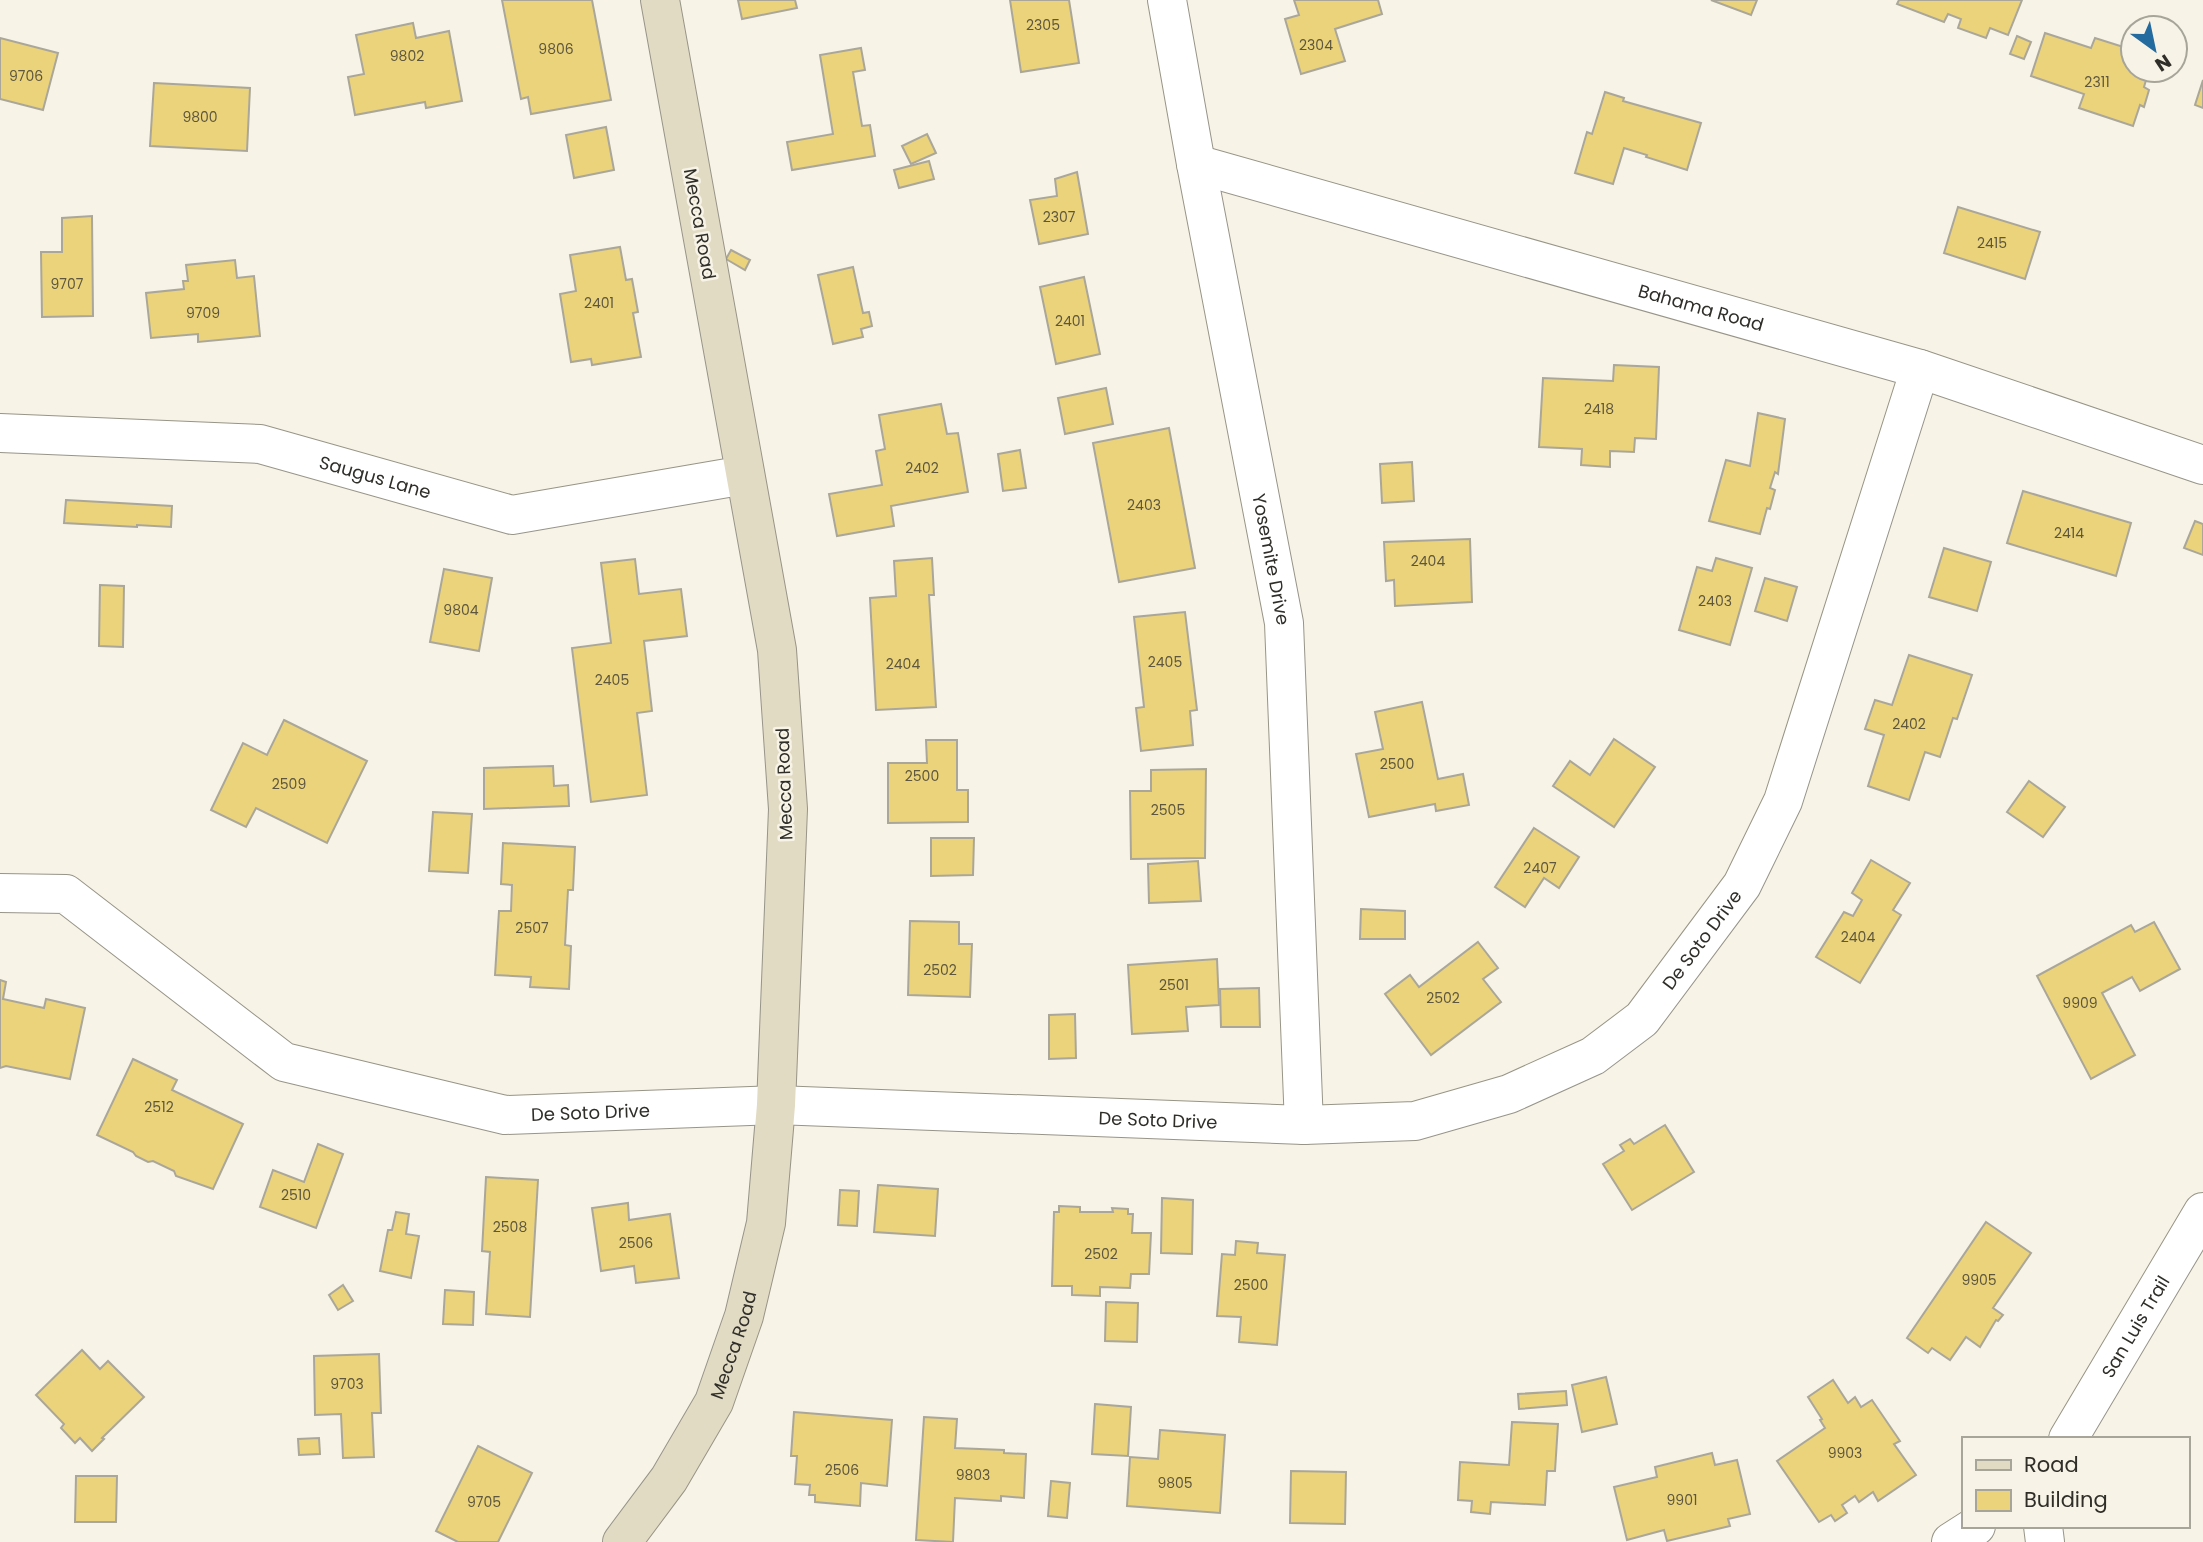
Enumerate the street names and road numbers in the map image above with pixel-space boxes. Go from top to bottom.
street label: Mecca Road [678,167,722,281]
street label: Bahama Road [1636,277,1767,337]
street label: Saugus Lane [317,449,434,504]
street label: Yosemite Drive [1247,491,1297,627]
street label: Mecca Road [770,727,798,841]
street label: De Soto Drive [1656,884,1747,994]
street label: De Soto Drive [531,1097,650,1127]
street label: De Soto Drive [1098,1105,1218,1134]
street label: San Luis Trail [2095,1271,2175,1382]
street label: Mecca Road [704,1288,762,1402]

